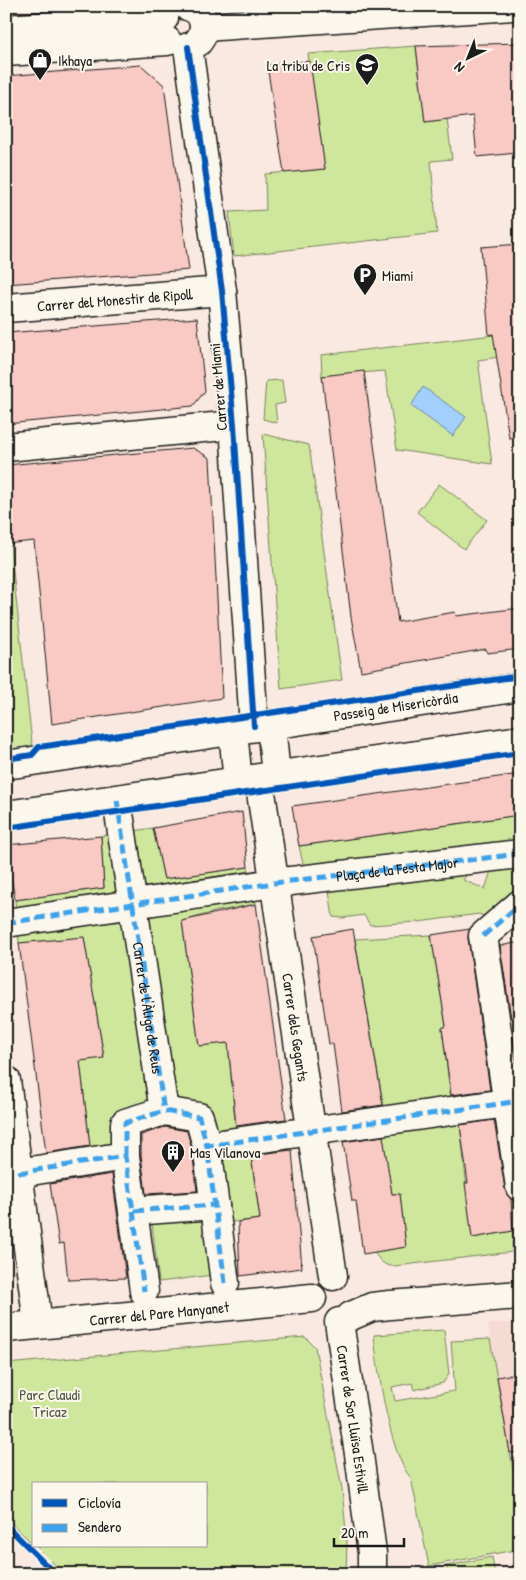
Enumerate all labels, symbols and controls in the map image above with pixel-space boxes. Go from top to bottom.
north arrow [444,32,494,82]
shop icon: Ikhaya [27,47,53,81]
place label: Ikhaya [58,50,92,71]
school or university icon: La tribu de Cris [354,52,380,86]
place label: La tribu de Cris [267,55,350,76]
text: N [449,58,468,77]
parking icon: Miami [352,262,378,296]
place label: Miami [382,265,414,286]
street label: Carrer del Monestir de Ripoll [36,283,194,316]
street label: Carrer de Miami [204,342,232,432]
street label: Passeig de Misericòrdia [332,686,459,726]
street label: Plaça de la Festa Major [335,851,460,886]
street label: Carrer de l'Àliga de Reus [128,940,169,1075]
street label: Carrer dels Gegants [278,972,314,1083]
building icon: Mas Vilanova [160,1139,186,1173]
place label: Mas Vilanova [190,1142,261,1163]
street label: Carrer del Pare Manyanet [88,1296,231,1330]
street label: Carrer de Sor Lluïsa Estivill [332,1344,375,1495]
park label: Parc Claudi Tricaz [19,1384,81,1422]
legend [32,1482,208,1548]
text: Ciclovía [78,1492,121,1513]
scale bar [334,1515,404,1547]
text: Sendero [78,1516,121,1537]
text: 20 m [341,1522,368,1543]

